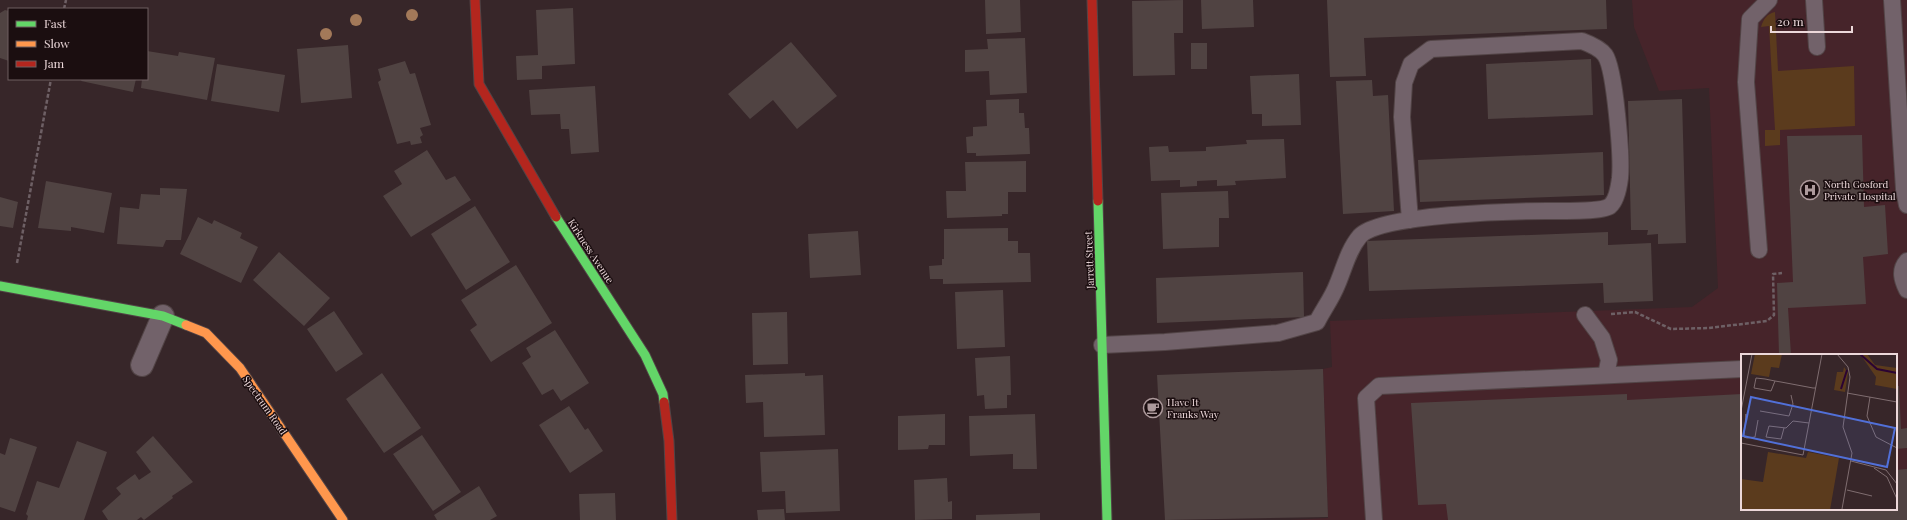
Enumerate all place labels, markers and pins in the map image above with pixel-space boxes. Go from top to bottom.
place label: North Gosford Private Hospital [1824,177,1896,203]
hospital icon: North Gosford Private Hospital [1799,179,1821,201]
place label: Have It Franks Way [1167,395,1219,421]
cafe icon: Have It Franks Way [1142,397,1164,419]

